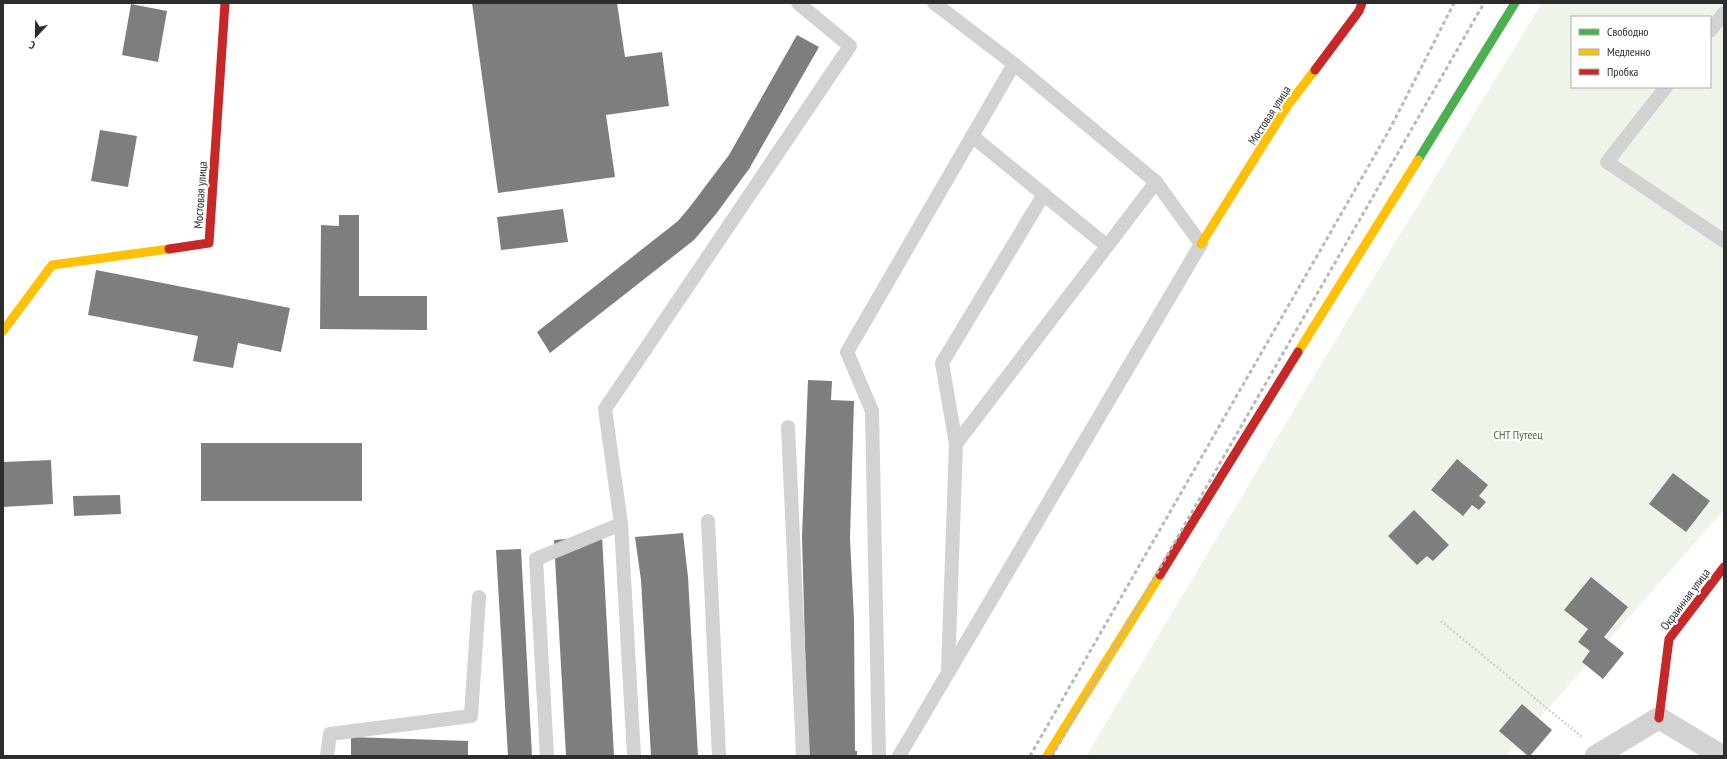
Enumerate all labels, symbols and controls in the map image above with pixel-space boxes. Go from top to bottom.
north arrow [16,16,56,56]
legend [1571,16,1711,88]
text: Свободно [1607,24,1649,39]
text: С [27,38,37,53]
text: Медленно [1607,44,1650,59]
text: Пробка [1607,64,1639,79]
street label: Мостовая улица [1244,83,1294,147]
street label: Мостовая улица [190,161,210,229]
park label: СНТ Путеец [1493,427,1543,442]
street label: Окраинная улица [1657,565,1713,633]

